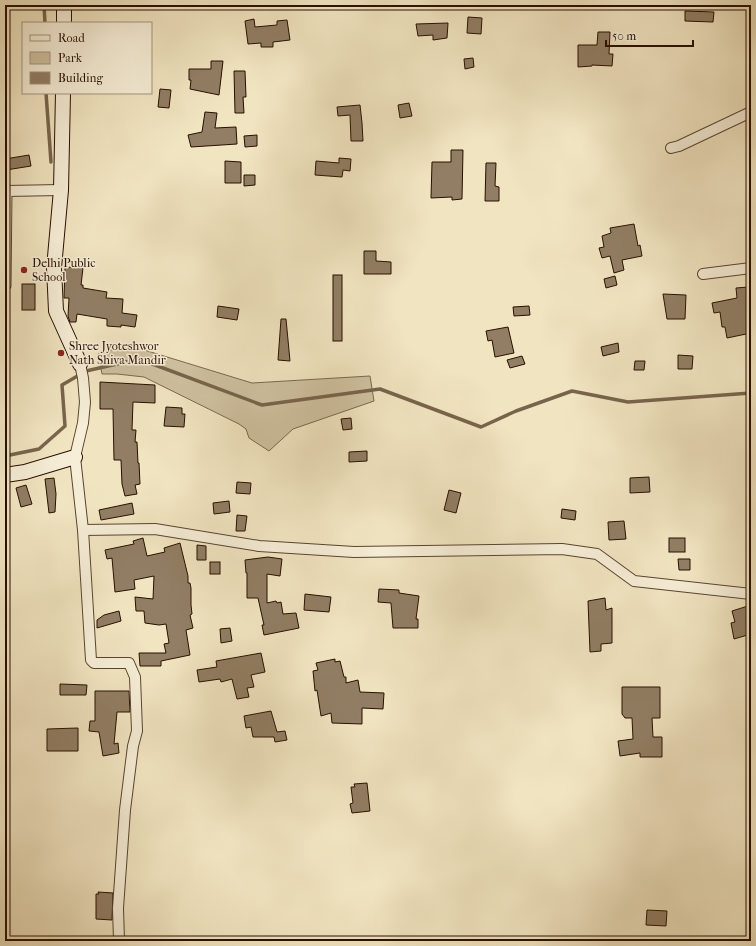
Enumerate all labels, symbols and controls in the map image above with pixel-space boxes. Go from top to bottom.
legend [22,22,152,94]
scale bar [606,22,693,48]
text: 50 m [612,29,636,43]
text: Road [58,31,85,45]
text: Park [58,51,83,65]
text: Building [58,71,103,85]
place label: Delhi Public School [32,256,95,284]
marker: Delhi Public School [19,265,29,275]
place label: Shree Jyoteshwor Nath Shiva Mandir [69,339,167,367]
marker: Shree Jyoteshwor Nath Shiva Mandir [56,348,66,358]

